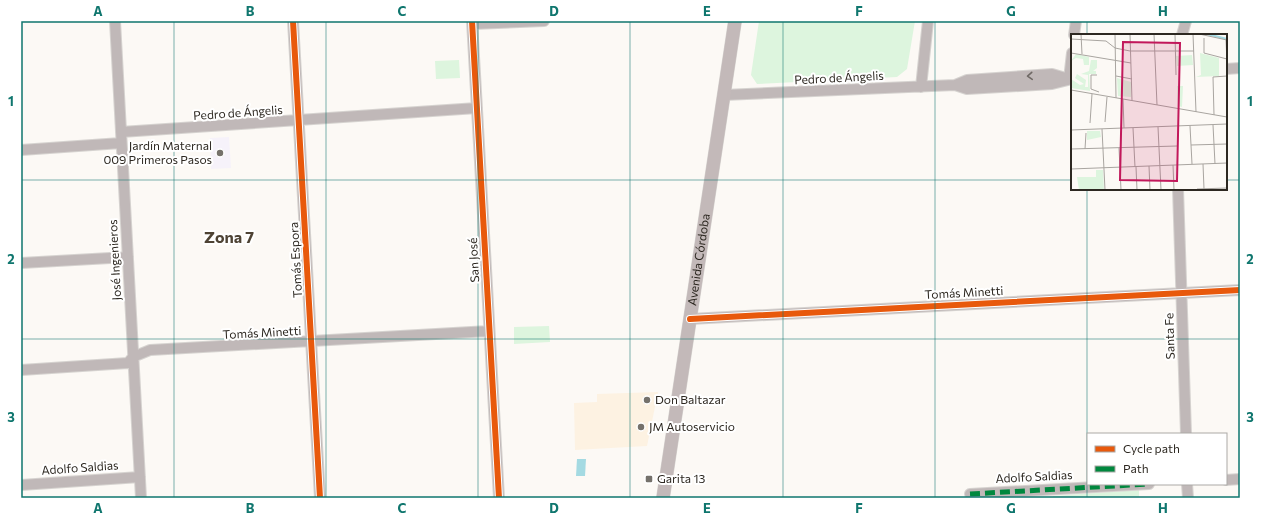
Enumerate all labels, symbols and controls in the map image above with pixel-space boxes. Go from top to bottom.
text: A [93,3,103,19]
text: B [246,3,255,19]
text: C [398,3,407,19]
text: D [549,3,559,19]
text: E [703,3,711,19]
text: F [855,3,863,19]
text: G [1006,3,1016,19]
text: H [1158,3,1168,19]
inset map [1071,34,1227,190]
street label: Pedro de Ángelis [794,68,884,86]
one-way arrow [1027,71,1033,80]
text: 1 [8,93,14,109]
text: 1 [1247,93,1253,109]
street label: Pedro de Ángelis [193,102,283,122]
place label: Jardín Maternal 009 Primeros Pasos [103,138,212,166]
marker: Jardín Maternal 009 Primeros Pasos [215,148,225,158]
street label: Avenida Córdoba [684,212,712,307]
street label: José Ingenieros [105,219,124,301]
street label: Tomás Espora [286,222,304,298]
district label: Zona 7 [204,227,254,246]
street label: San José [465,237,482,283]
text: 2 [7,251,15,267]
text: 2 [1246,251,1254,267]
street label: Tomás Minetti [924,283,1004,301]
street label: Santa Fe [1161,312,1177,360]
street label: Tomás Minetti [222,323,302,341]
place label: Don Baltazar [655,392,726,406]
marker: Don Baltazar [642,395,652,405]
text: 3 [7,409,15,425]
text: 3 [1246,409,1254,425]
place label: JM Autoservicio [649,419,735,434]
marker: JM Autoservicio [636,422,646,432]
legend [1087,433,1227,485]
text: Cycle path [1123,441,1180,455]
street label: Adolfo Saldias [41,457,119,477]
text: Path [1123,461,1149,475]
street label: Adolfo Saldias [995,467,1073,485]
place label: Garita 13 [657,471,706,485]
marker: Garita 13 [644,474,654,484]
text: A [93,500,103,516]
text: B [246,500,255,516]
text: C [398,500,407,516]
text: D [549,500,559,516]
text: E [703,500,711,516]
text: F [855,500,863,516]
text: G [1006,500,1016,516]
text: H [1158,500,1168,516]

